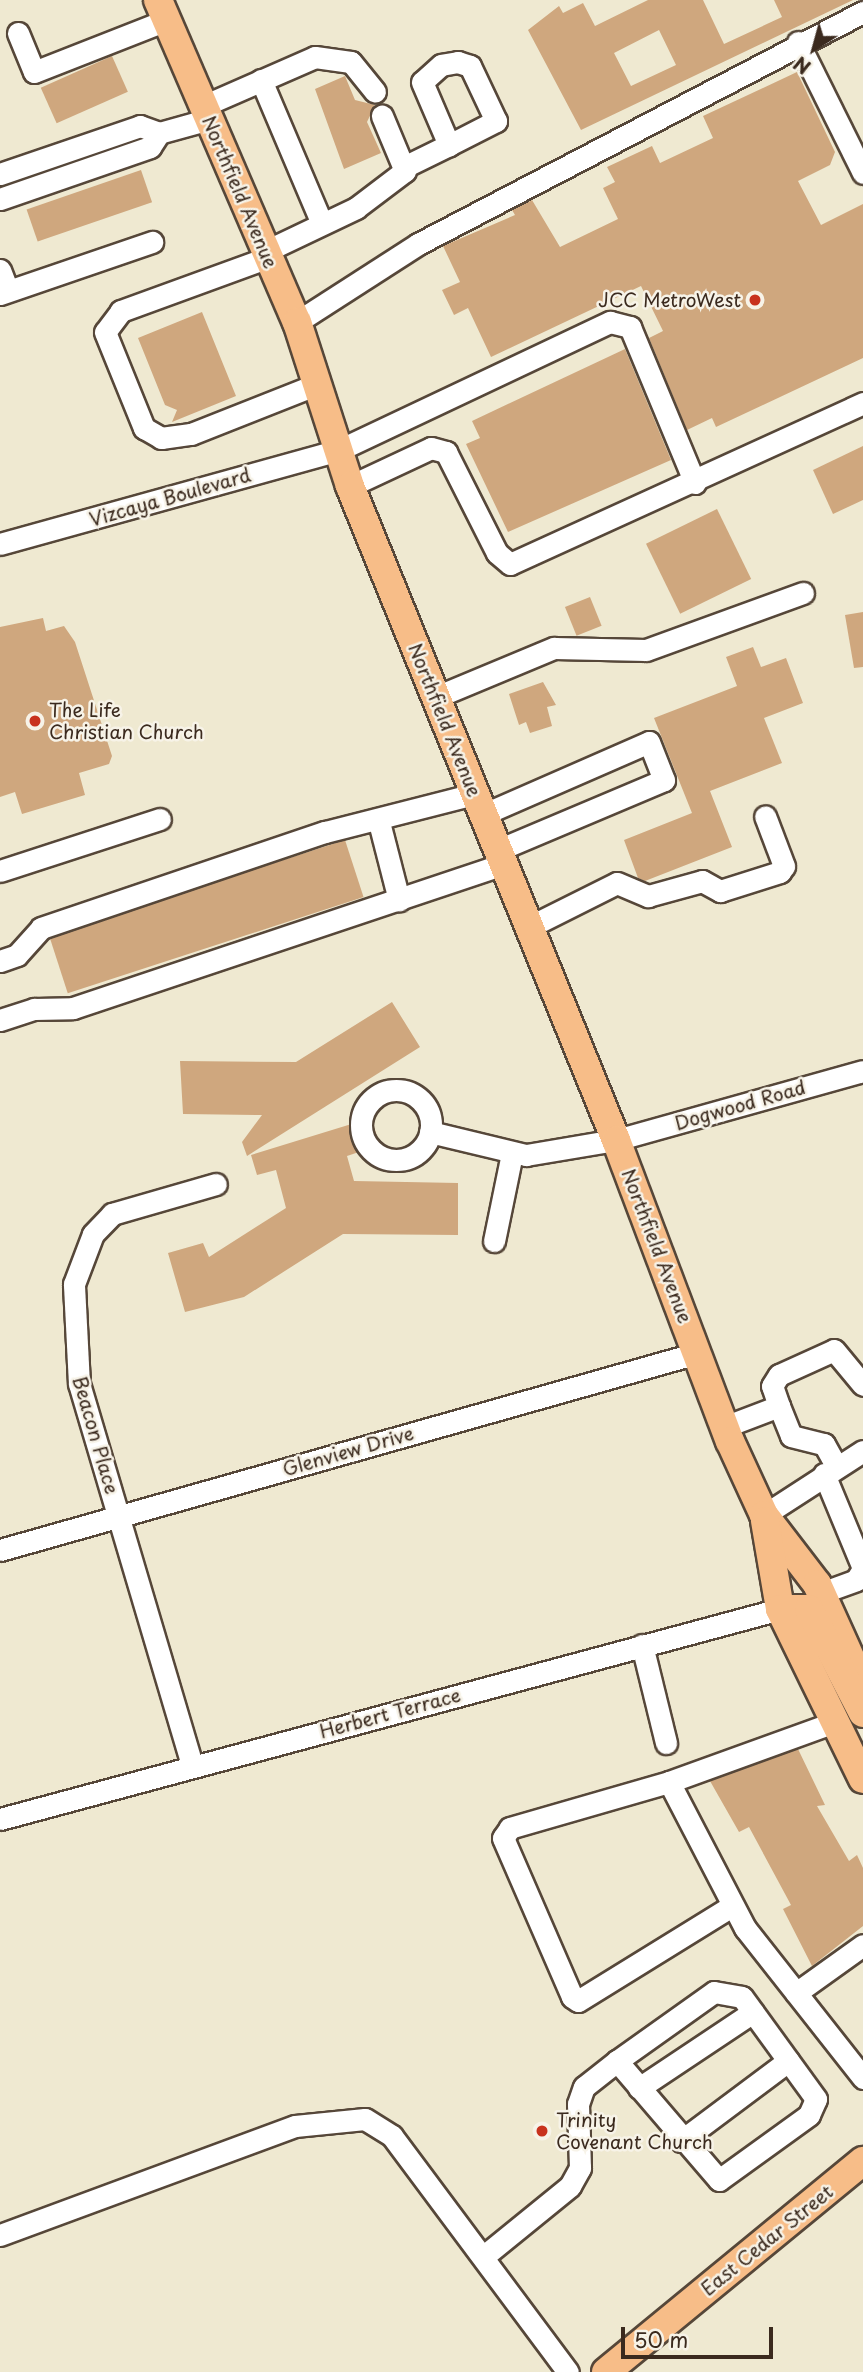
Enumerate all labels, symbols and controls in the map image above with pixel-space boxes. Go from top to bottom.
north arrow [779,14,849,84]
text: N [787,50,816,82]
street label: Northfield Avenue [197,112,283,272]
place label: JCC MetroWest [597,289,741,311]
marker: JCC MetroWest [747,292,763,308]
street label: Vizcaya Boulevard [86,463,254,531]
street label: Northfield Avenue [404,640,486,800]
place label: The Life Christian Church [49,699,204,743]
marker: The Life Christian Church [27,713,43,729]
street label: Dogwood Road [672,1075,808,1135]
street label: Northfield Avenue [617,1165,697,1327]
street label: Beacon Place [68,1374,124,1496]
street label: Glenview Drive [280,1421,416,1481]
street label: Herbert Terrace [317,1683,463,1743]
place label: Trinity Covenant Church [556,2109,713,2153]
marker: Trinity Covenant Church [534,2123,550,2139]
street label: East Cedar Street [696,2180,838,2300]
scale bar [625,2312,777,2356]
text: 50 m [634,2323,688,2355]

